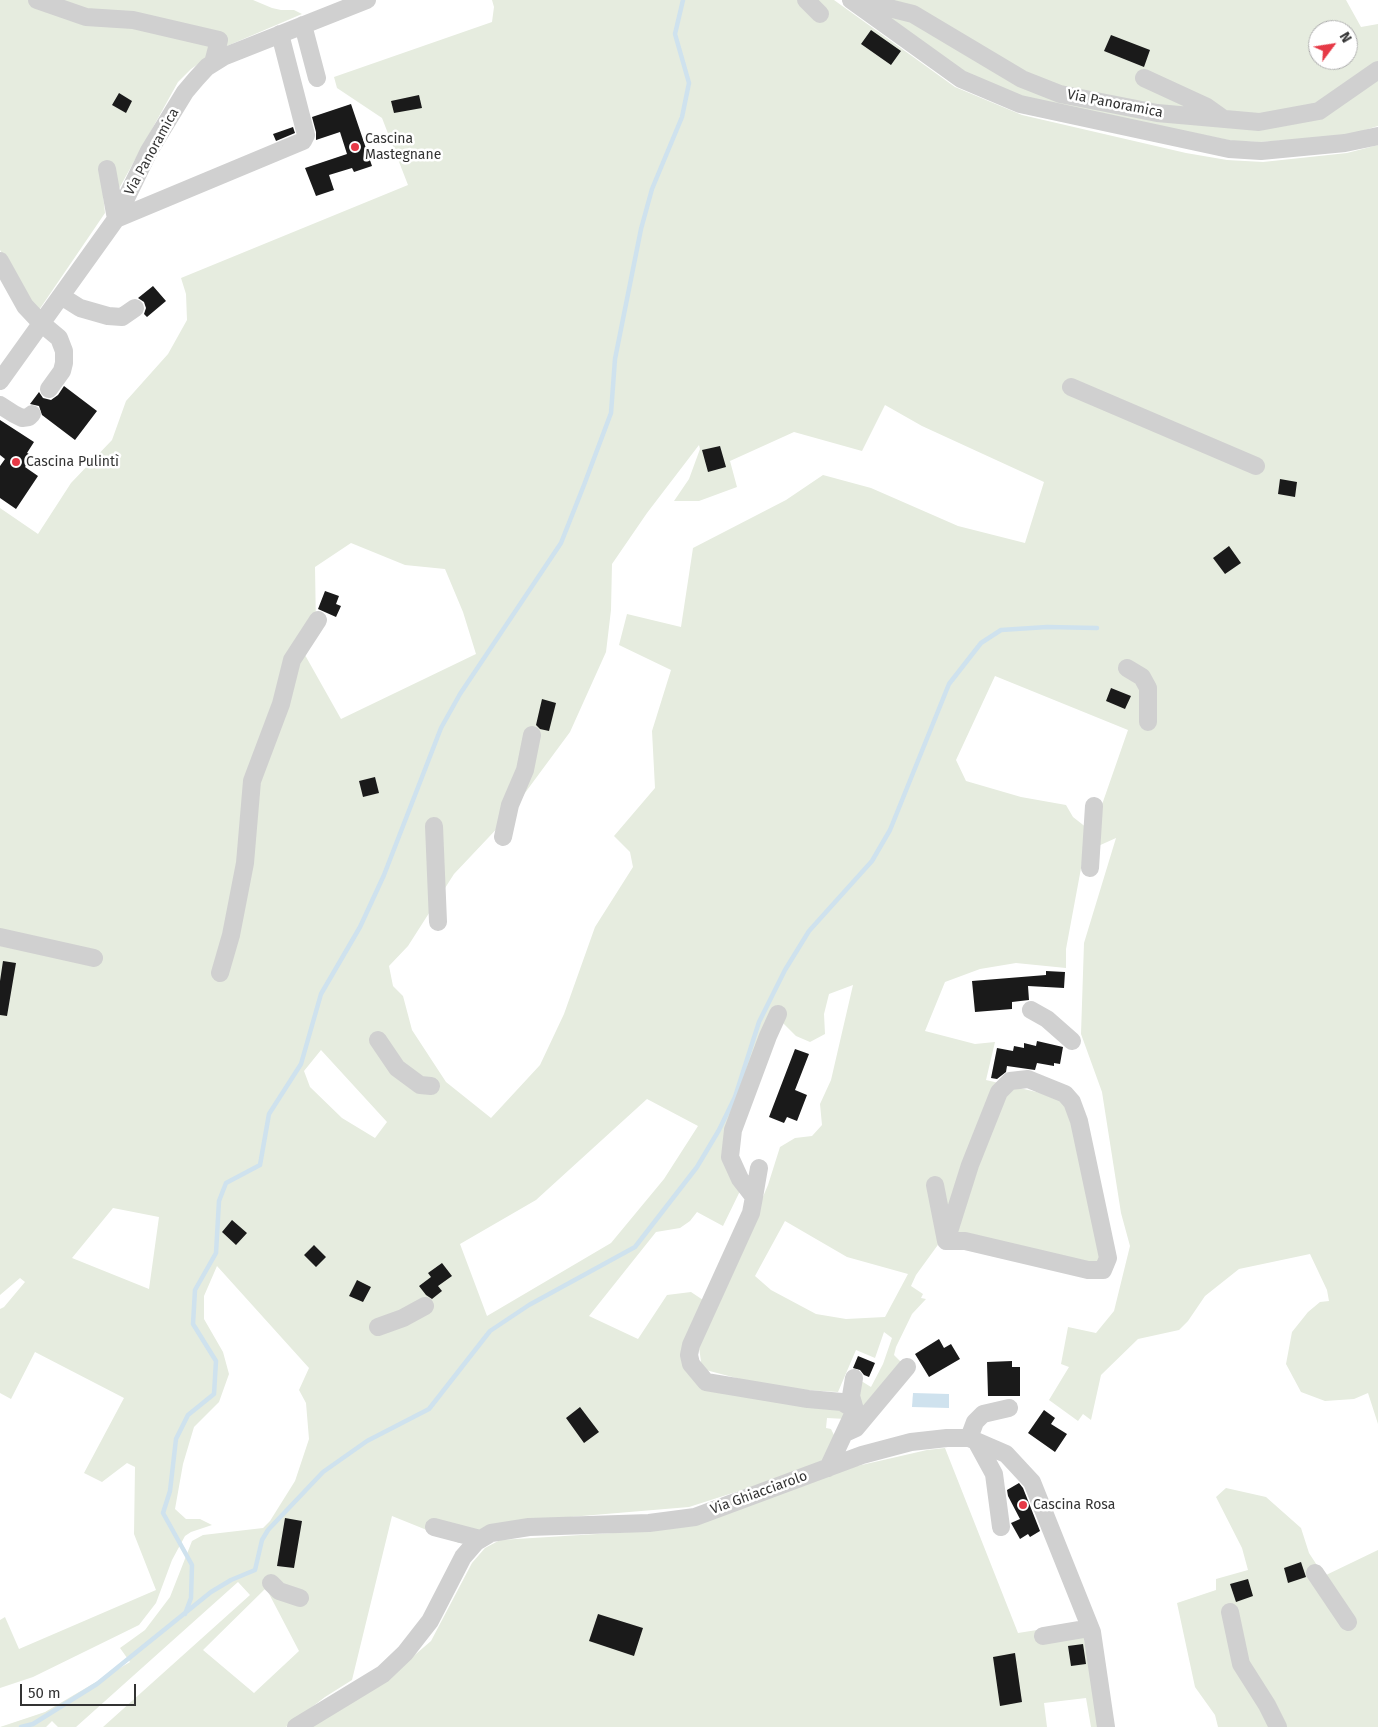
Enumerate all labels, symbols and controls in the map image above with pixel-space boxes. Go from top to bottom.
north arrow [1308,20,1358,70]
text: N [1336,29,1355,46]
street label: Via Panoramica [1066,86,1164,122]
street label: Via Panoramica [121,105,183,199]
place label: Cascina Mastegnane [365,131,441,164]
marker: Cascina Mastegnane [349,141,361,153]
place label: Cascina Pulintì [26,454,119,470]
marker: Cascina Pulintì [10,456,22,468]
street label: Via Ghiacciarolo [708,1468,810,1518]
place label: Cascina Rosa [1033,1497,1115,1513]
marker: Cascina Rosa [1017,1499,1029,1511]
scale bar [22,1674,139,1706]
text: 50 m [28,1684,61,1702]

